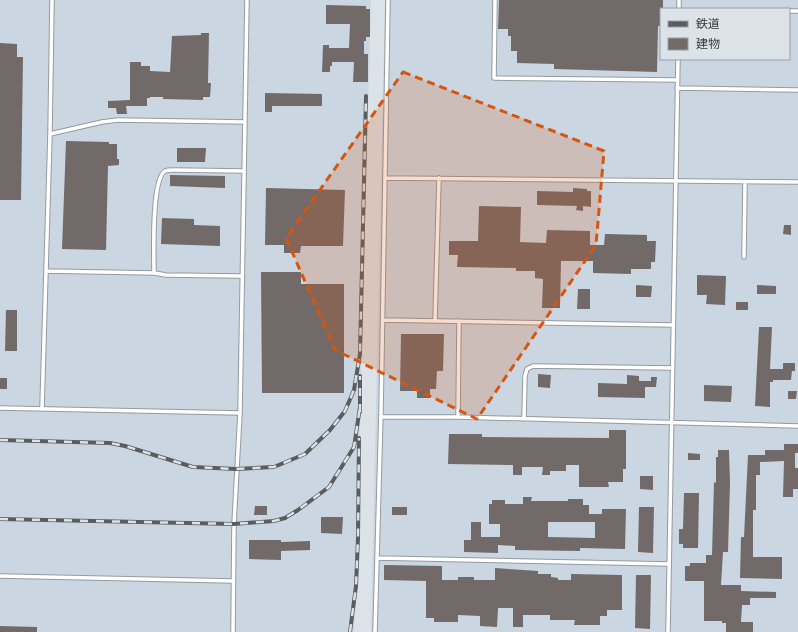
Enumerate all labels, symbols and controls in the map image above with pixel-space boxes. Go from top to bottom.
legend [660,8,790,60]
text: 鉄道 [696,16,720,32]
text: 建物 [696,36,720,52]

